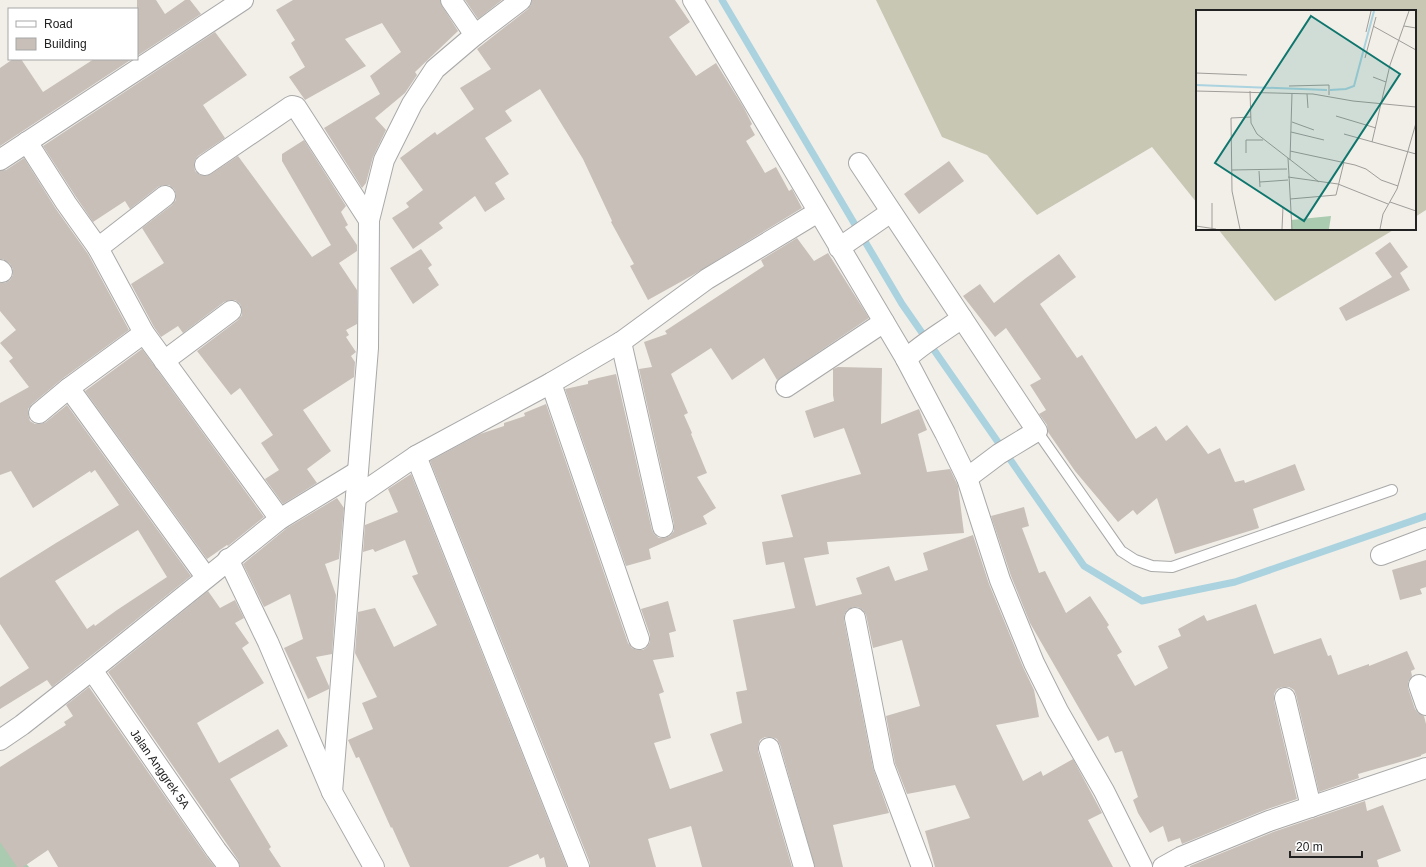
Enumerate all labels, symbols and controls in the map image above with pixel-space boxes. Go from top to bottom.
legend [8,8,138,60]
inset map [1196,10,1416,230]
text: Road [44,17,73,31]
text: Building [44,37,87,51]
street label: Jalan Anggrek 5A [127,726,193,812]
scale bar [1290,833,1362,859]
text: 20 m [1296,840,1323,854]

